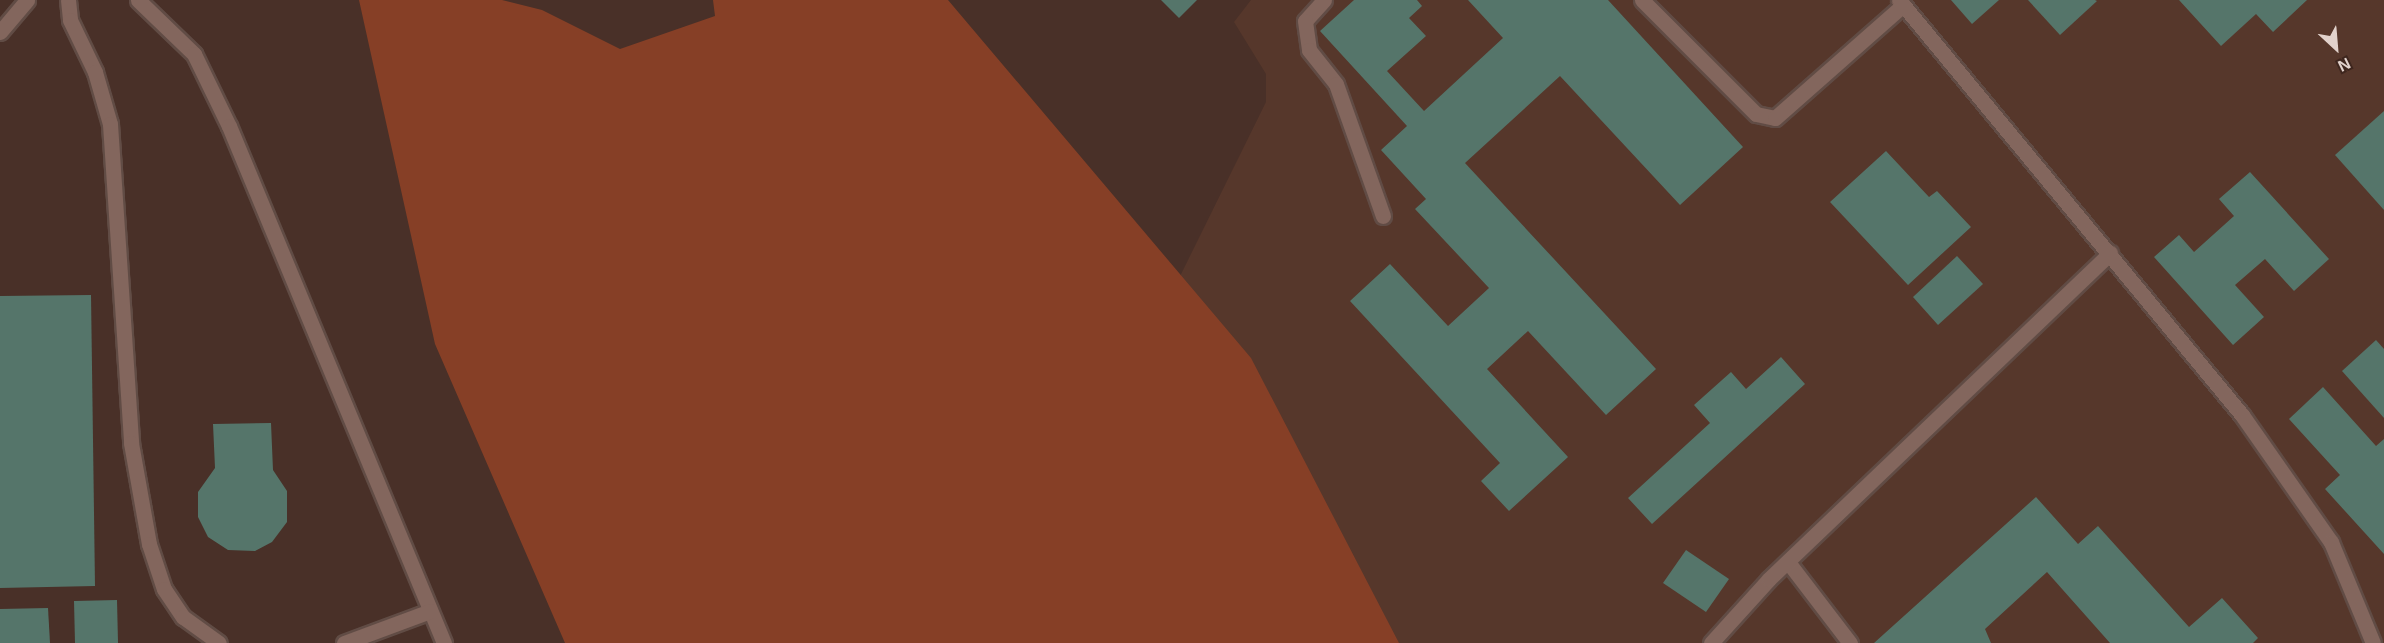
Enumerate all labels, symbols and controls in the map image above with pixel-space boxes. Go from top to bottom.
north arrow [2306,18,2366,78]
text: N [2335,54,2353,75]

